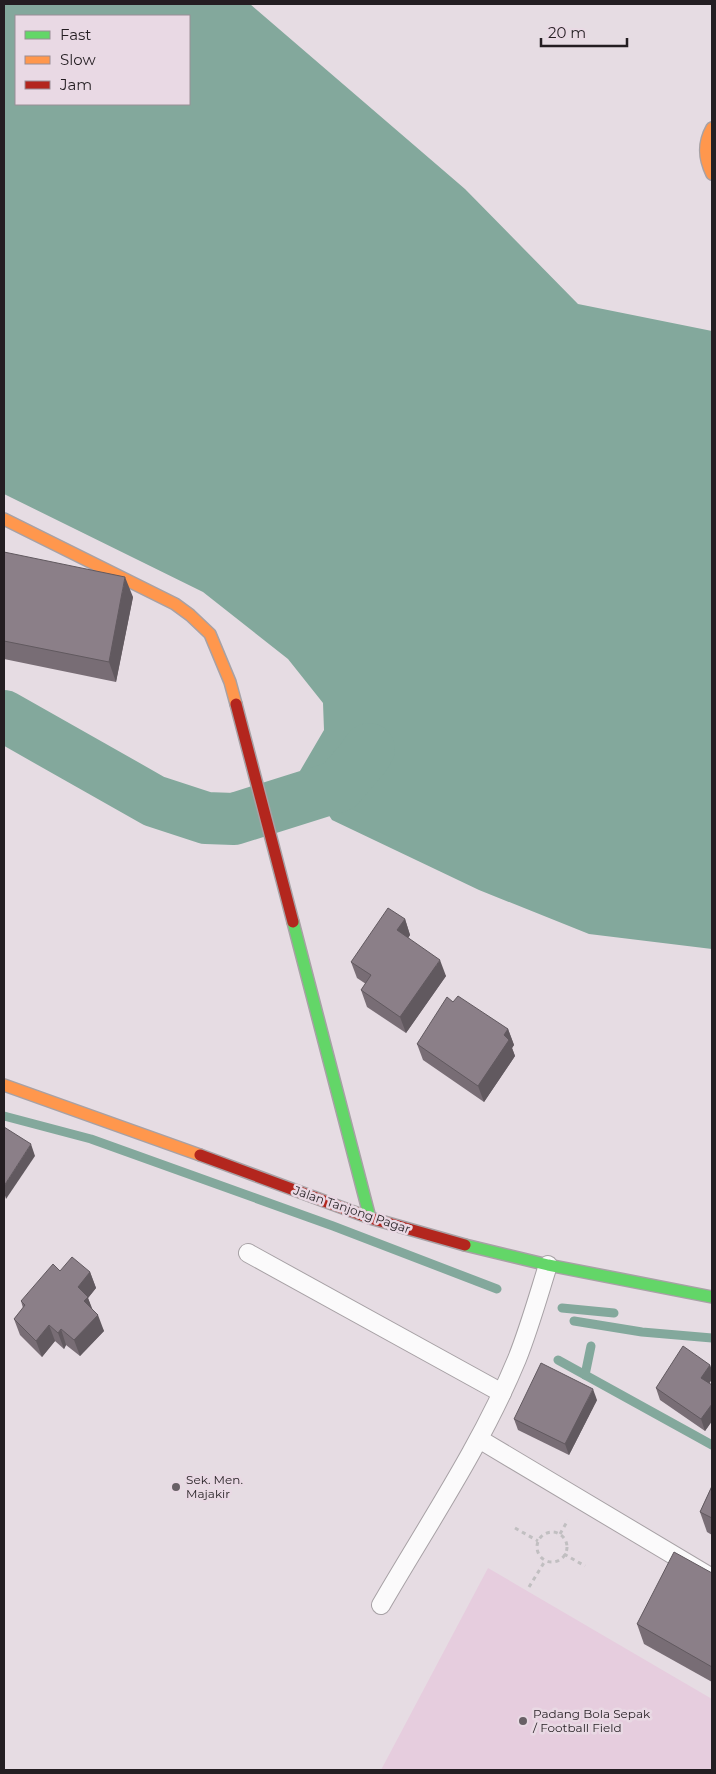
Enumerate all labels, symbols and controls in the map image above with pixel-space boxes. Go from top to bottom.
legend [15,15,190,105]
scale bar [541,15,627,47]
text: 20 m [548,23,586,42]
text: Fast [60,25,91,44]
text: Slow [60,50,96,69]
text: Jam [59,75,92,94]
street label: Jalan Tanjong Pagar [291,1182,413,1237]
place label: Sek. Men. Majakir [186,1472,243,1501]
marker: Sek. Men. Majakir [170,1481,182,1493]
place label: Padang Bola Sepak / Football Field [532,1706,651,1735]
marker: Padang Bola Sepak / Football Field [517,1715,529,1727]

